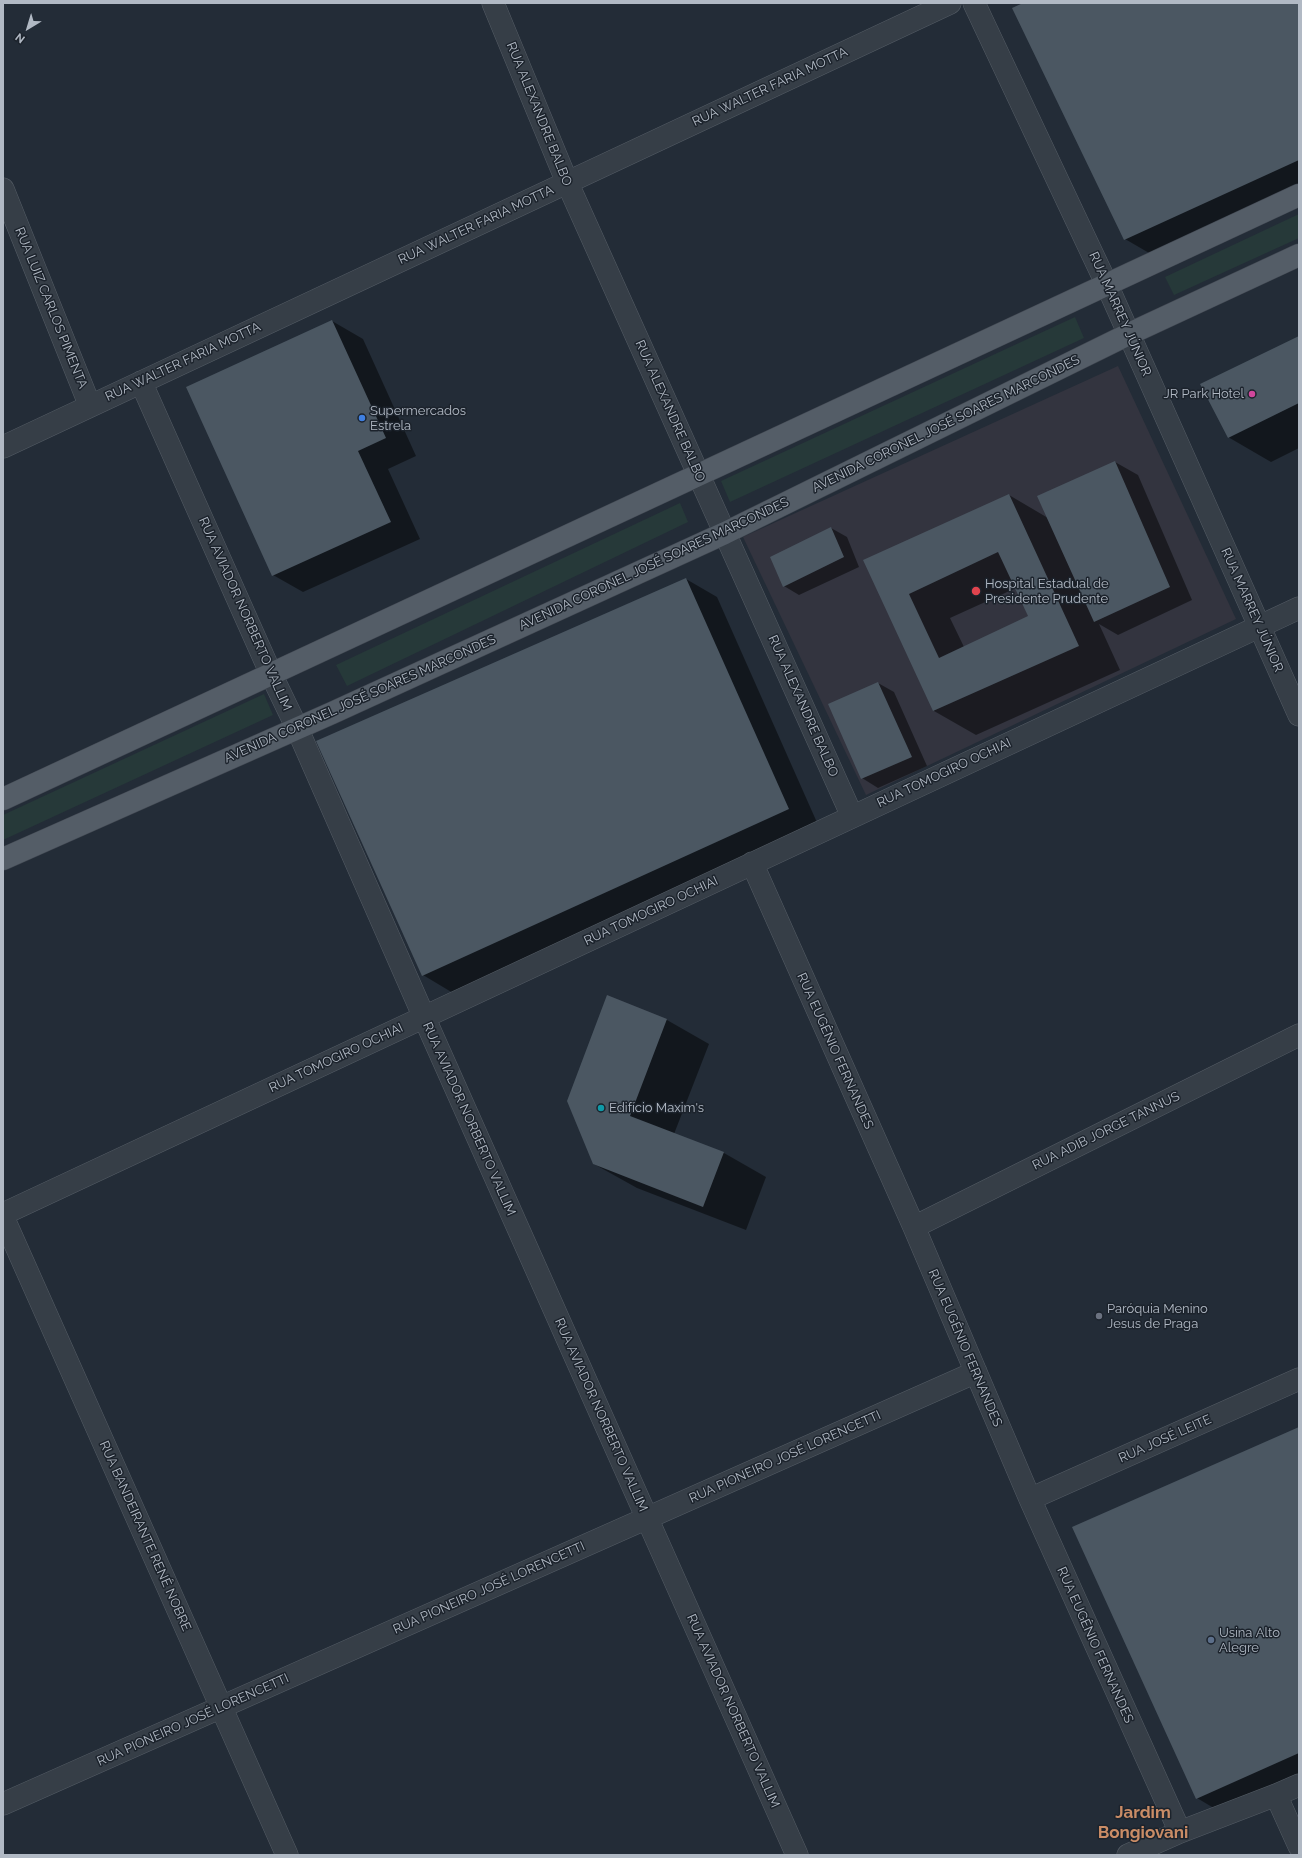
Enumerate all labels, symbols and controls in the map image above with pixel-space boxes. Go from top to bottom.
north arrow [8,8,48,48]
text: N [13,30,28,46]
street label: RUA ALEXANDRE BALBO [503,40,575,188]
street label: RUA WALTER FARIA MOTTA [690,44,850,130]
street label: RUA WALTER FARIA MOTTA [396,182,556,268]
street label: RUA LUIZ CARLOS PIMENTA [11,225,91,391]
street label: RUA MARREY JÚNIOR [1086,249,1154,379]
street label: RUA WALTER FARIA MOTTA [103,319,263,405]
street label: RUA ALEXANDRE BALBO [632,338,708,484]
street label: AVENIDA CORONEL JOSÉ SOARES MARCONDES [810,352,1082,496]
place label: JR Park Hotel [1164,386,1244,402]
marker: JR Park Hotel [1247,389,1257,399]
place label: Supermercados Estrela [370,403,466,434]
marker: Supermercados Estrela [357,413,367,423]
street label: AVENIDA CORONEL JOSÉ SOARES MARCONDES [517,494,791,634]
street label: RUA AVIADOR NORBERTO VALLIM [195,515,295,713]
street label: RUA MARREY JÚNIOR [1218,545,1286,675]
place label: Hospital Estadual de Presidente Prudente [985,576,1109,607]
marker: Hospital Estadual de Presidente Prudente [970,585,982,597]
street label: AVENIDA CORONEL JOSÉ SOARES MARCONDES [222,632,498,766]
street label: RUA ALEXANDRE BALBO [765,633,841,779]
street label: RUA TOMOGIRO OCHIAI [874,735,1014,811]
street label: RUA TOMOGIRO OCHIAI [581,873,721,949]
street label: RUA EUGÊNIO FERNANDES [793,971,877,1131]
street label: RUA TOMOGIRO OCHIAI [266,1020,406,1096]
street label: RUA AVIADOR NORBERTO VALLIM [419,1020,519,1218]
street label: RUA ADIB JORGE TANNUS [1030,1088,1182,1174]
place label: Edifício Maxim's [609,1100,704,1116]
marker: Edifício Maxim's [596,1103,606,1113]
street label: RUA EUGÊNIO FERNANDES [925,1267,1005,1429]
place label: Paróquia Menino Jesus de Praga [1107,1301,1208,1332]
marker: Paróquia Menino Jesus de Praga [1094,1311,1104,1321]
street label: RUA AVIADOR NORBERTO VALLIM [551,1316,651,1514]
street label: RUA PIONEIRO JOSÉ LORENCETTI [687,1408,883,1506]
street label: RUA JOSÉ LEITE [1116,1412,1214,1466]
street label: RUA BANDEIRANTE RENÊ NOBRE [96,1438,194,1634]
street label: RUA PIONEIRO JOSÉ LORENCETTI [391,1539,587,1637]
street label: RUA EUGÊNIO FERNANDES [1053,1565,1137,1725]
street label: RUA AVIADOR NORBERTO VALLIM [683,1612,783,1810]
place label: Usina Alto Alegre [1219,1625,1280,1656]
marker: Usina Alto Alegre [1206,1635,1216,1645]
street label: RUA PIONEIRO JOSÉ LORENCETTI [95,1671,291,1769]
district label: Jardim Bongiovani [1098,1803,1188,1843]

